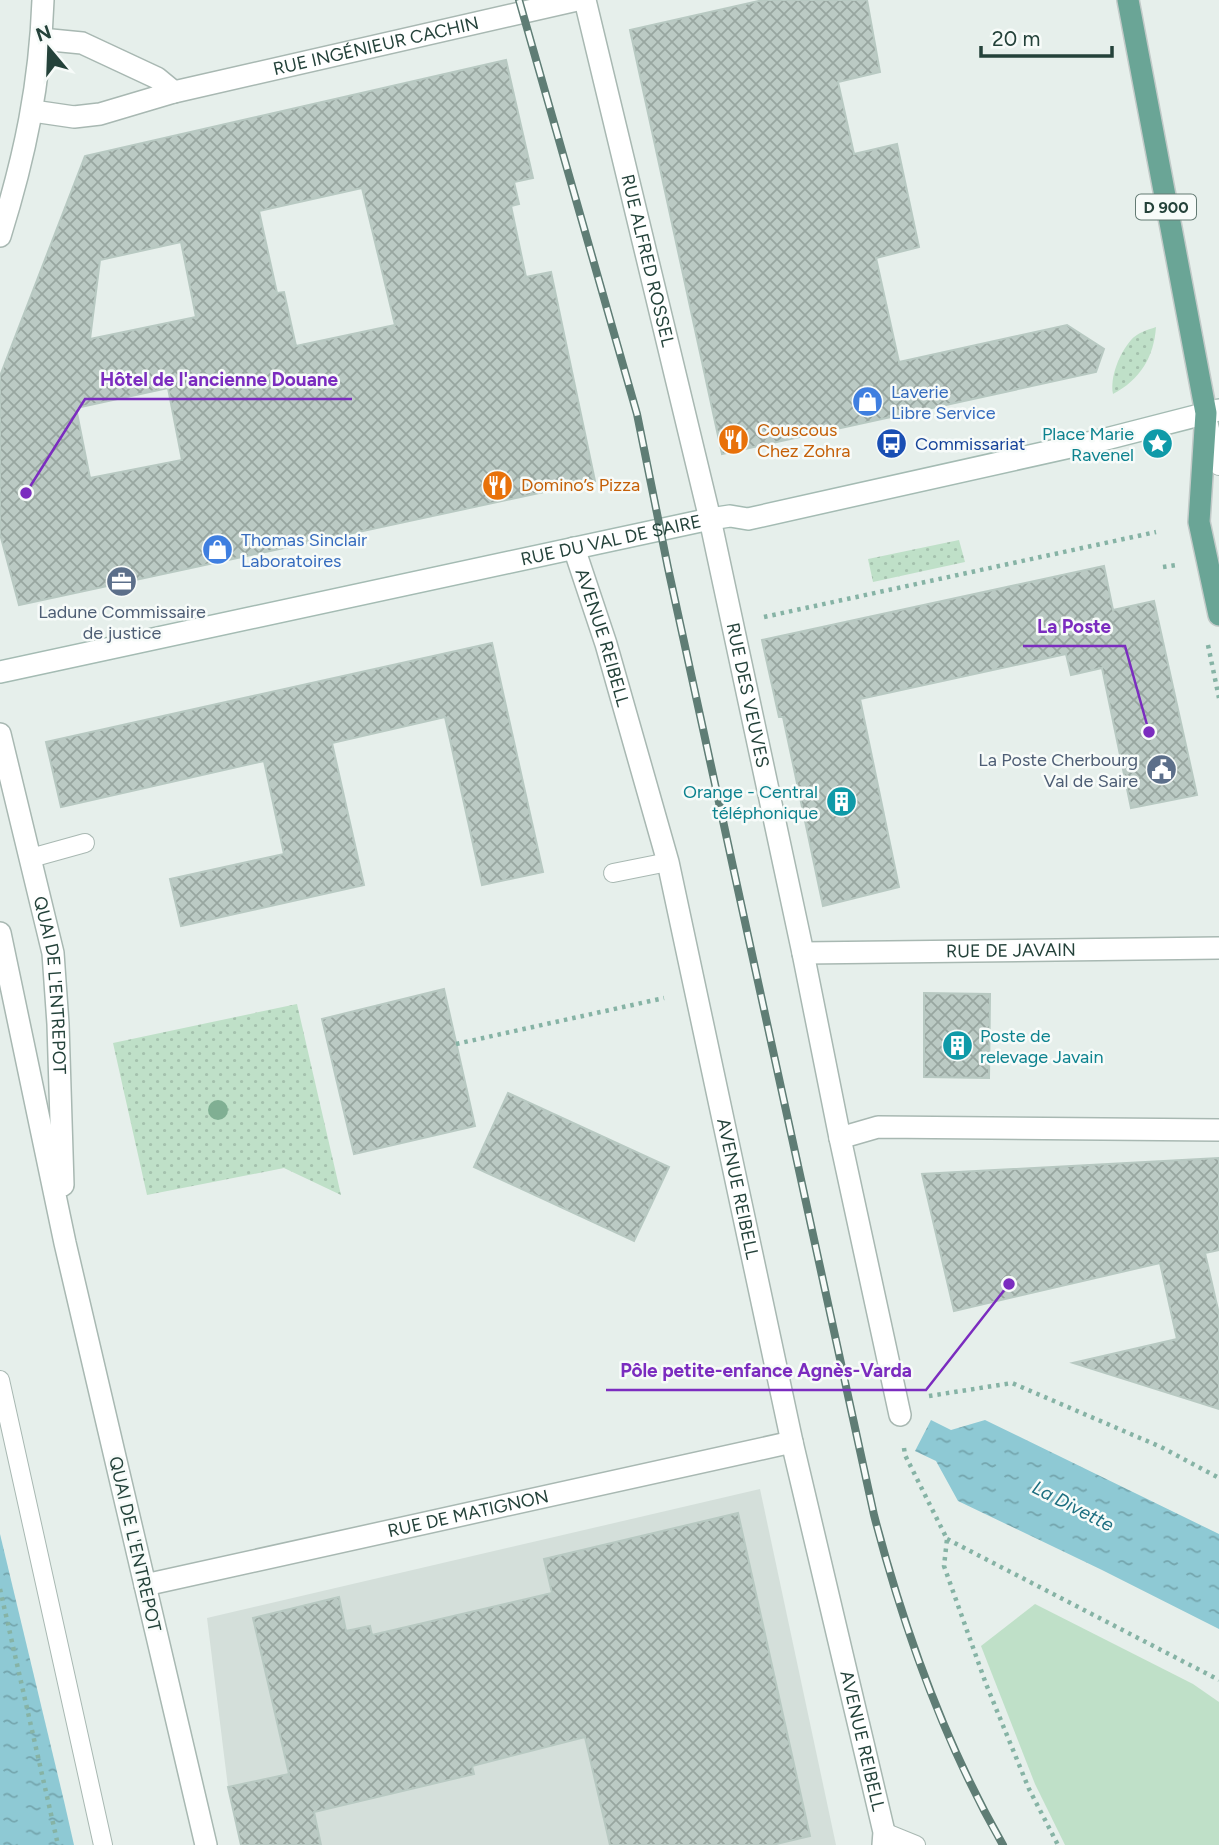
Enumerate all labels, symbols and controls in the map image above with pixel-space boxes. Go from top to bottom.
street label: RUE INGÉNIEUR CACHIN [271,12,481,80]
north arrow [14,14,84,84]
scale bar [981,14,1112,58]
text: N [33,20,54,47]
text: 20 m [992,26,1040,51]
street label: RUE ALFRED ROSSEL [616,172,679,350]
road number: D 900 [1136,195,1196,220]
callout: Hôtel de l'ancienne Douane [85,359,352,399]
text: Hôtel de l'ancienne Douane [100,368,339,391]
place label: Laverie Libre Service [891,381,996,424]
shop icon: Laverie Libre Service [851,385,885,419]
place label: Couscous Chez Zohra [757,419,850,462]
restaurant icon: Couscous Chez Zohra [717,423,751,457]
place label: Place Marie Ravenel [1042,423,1134,466]
bus stop icon: Commissariat [875,427,909,461]
place icon: Place Marie Ravenel [1140,427,1174,461]
place label: Commissariat [915,433,1026,455]
restaurant icon: Domino’s Pizza [481,468,515,502]
place label: Domino’s Pizza [521,474,640,496]
street label: RUE DU VAL DE SAIRE [519,510,703,570]
place label: Thomas Sinclair Laboratoires [241,529,367,572]
shop icon: Thomas Sinclair Laboratoires [201,533,235,567]
office icon: Ladune Commissaire de justice [105,564,139,598]
street label: AVENUE REIBELL [571,566,634,710]
place label: Ladune Commissaire de justice [38,601,206,644]
callout: La Poste [1023,606,1125,646]
text: La Poste [1037,615,1111,638]
street label: RUE DES VEUVES [722,621,774,770]
place label: La Poste Cherbourg Val de Saire [978,749,1138,792]
public building icon: La Poste Cherbourg Val de Saire [1144,753,1178,787]
place label: Orange - Central téléphonique [683,781,818,824]
building icon: Orange - Central téléphonique [824,785,858,819]
street label: QUAI DE L'ENTREPOT [29,894,71,1075]
street label: RUE DE JAVAIN [946,939,1076,962]
place label: Poste de relevage Javain [980,1025,1104,1068]
building icon: Poste de relevage Javain [940,1029,974,1063]
street label: AVENUE REIBELL [712,1116,764,1262]
callout: Pôle petite-enfance Agnès-Varda [606,1350,926,1390]
text: Pôle petite-enfance Agnès-Varda [620,1359,912,1382]
street label: QUAI DE L'ENTREPOT [104,1454,166,1634]
water label: La Divette [1028,1476,1118,1537]
street label: RUE DE MATIGNON [386,1485,551,1542]
street label: AVENUE REIBELL [835,1668,890,1814]

